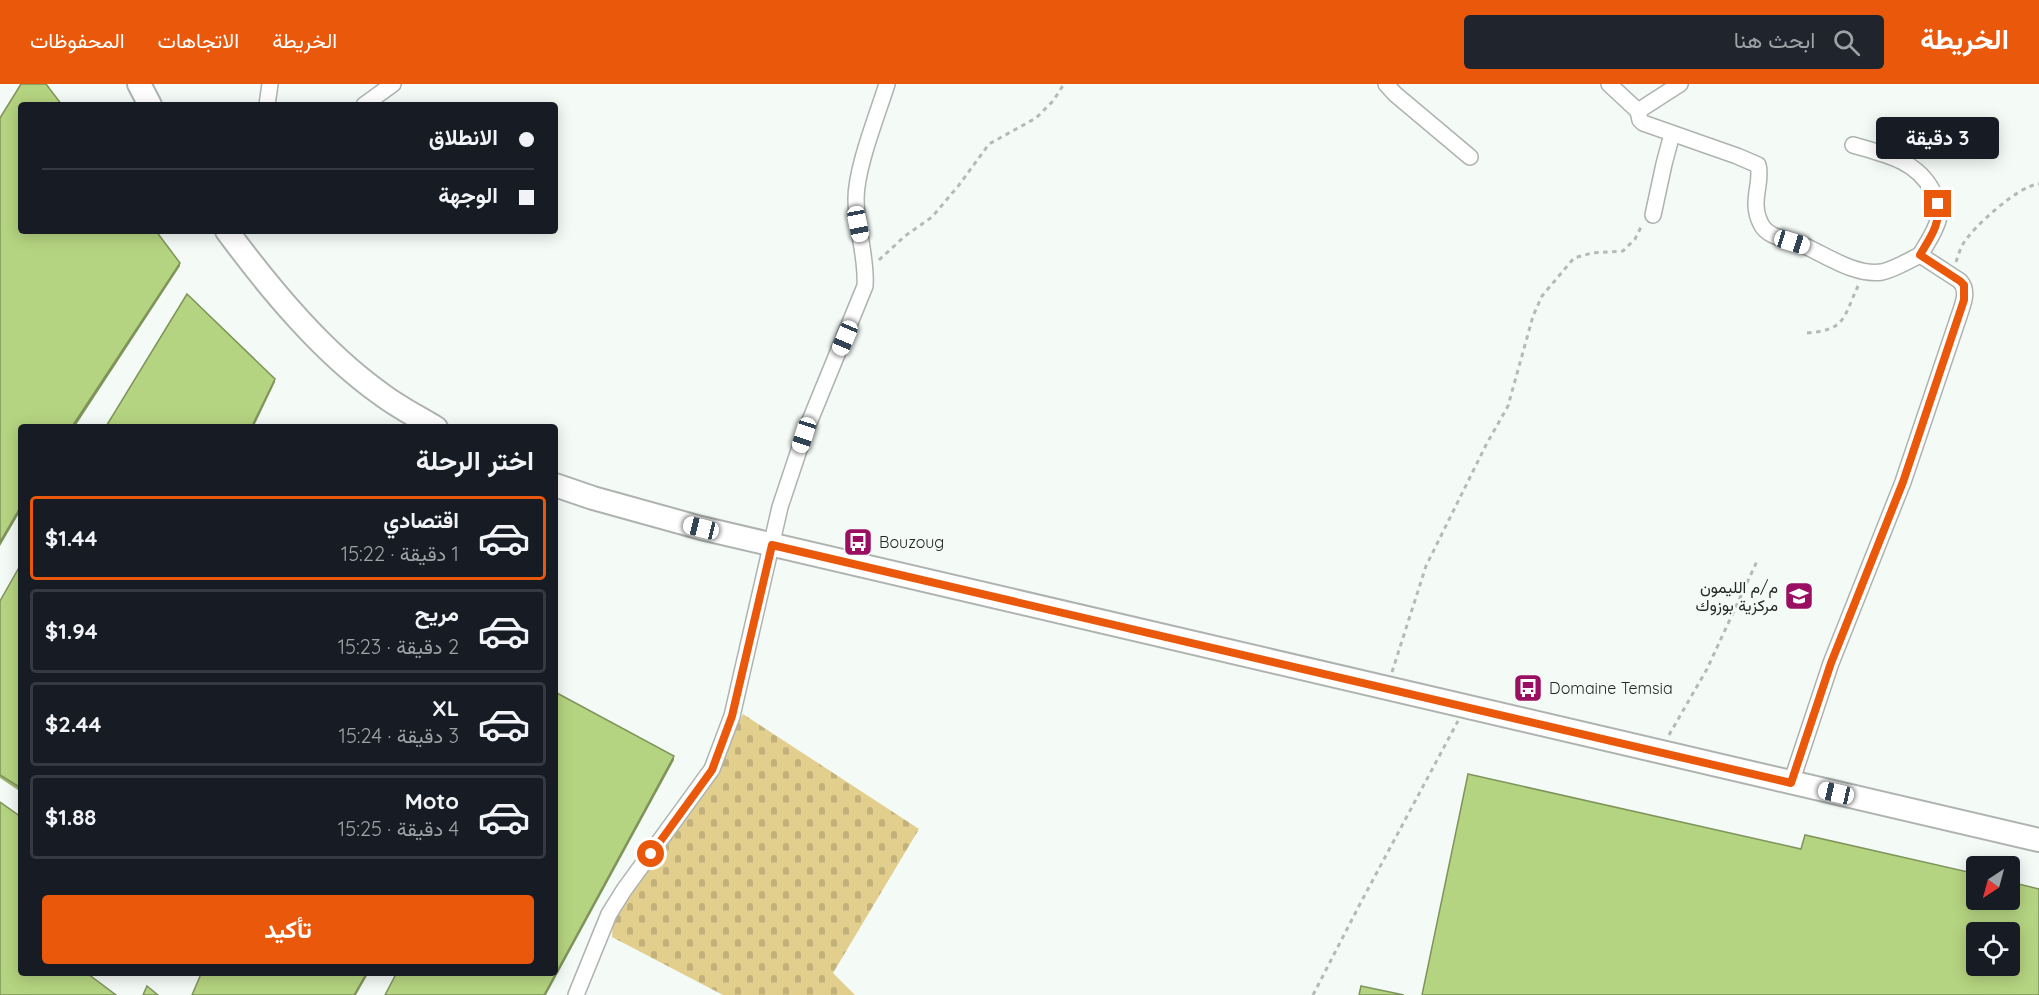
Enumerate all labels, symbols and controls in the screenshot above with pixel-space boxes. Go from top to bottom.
search box [1464,15,1884,69]
text: الخريطة [1920,21,2009,56]
text: ابحث هنا [1734,26,1815,54]
icon: search [1830,26,1863,59]
text: المحفوظات [30,27,125,53]
text: الاتجاهات [158,27,239,53]
text: الخريطة [272,27,337,53]
callout: 3 دقيقة [1876,117,2000,159]
text: الانطلاق [429,123,498,151]
text: 3 دقيقة [1906,125,1969,150]
text: الوجهة [438,181,498,209]
route end [1924,190,1951,217]
car [846,205,870,243]
car [1772,228,1812,256]
car [830,318,860,358]
car [790,415,818,455]
text: اختر الرحلة [416,443,534,477]
text: اقتصادي [383,506,459,534]
icon: car [477,511,531,565]
car [681,515,721,541]
text: $1.44 [45,524,97,552]
bus stop icon: Bouzoug [842,526,874,558]
place label: Bouzoug [879,532,944,552]
text: 1 دقيقة · 15:22 [341,541,459,566]
place label: م/م الليمون مركزية بوزوك [1696,577,1778,616]
school or university icon: م/م الليمون مركزية بوزوك [1783,580,1815,612]
text: مريح [415,599,459,627]
icon: car [477,604,531,658]
text: $1.94 [45,617,98,645]
text: 2 دقيقة · 15:23 [338,634,459,659]
bus stop icon: Domaine Temsia [1512,672,1544,704]
place label: Domaine Temsia [1549,678,1673,698]
text: XL [432,694,459,722]
icon: car [477,697,531,751]
text: $2.44 [45,710,101,738]
text: 3 دقيقة · 15:24 [339,723,459,748]
car [1816,780,1856,806]
text: Moto [405,787,459,815]
icon: car [477,790,531,844]
text: $1.88 [45,803,96,831]
text: 4 دقيقة · 15:25 [338,816,459,841]
route start [637,840,664,867]
north arrow [1966,856,2020,910]
map controls [1966,856,2020,976]
button: تأكيد [42,895,534,964]
button: locate [1966,922,2020,976]

